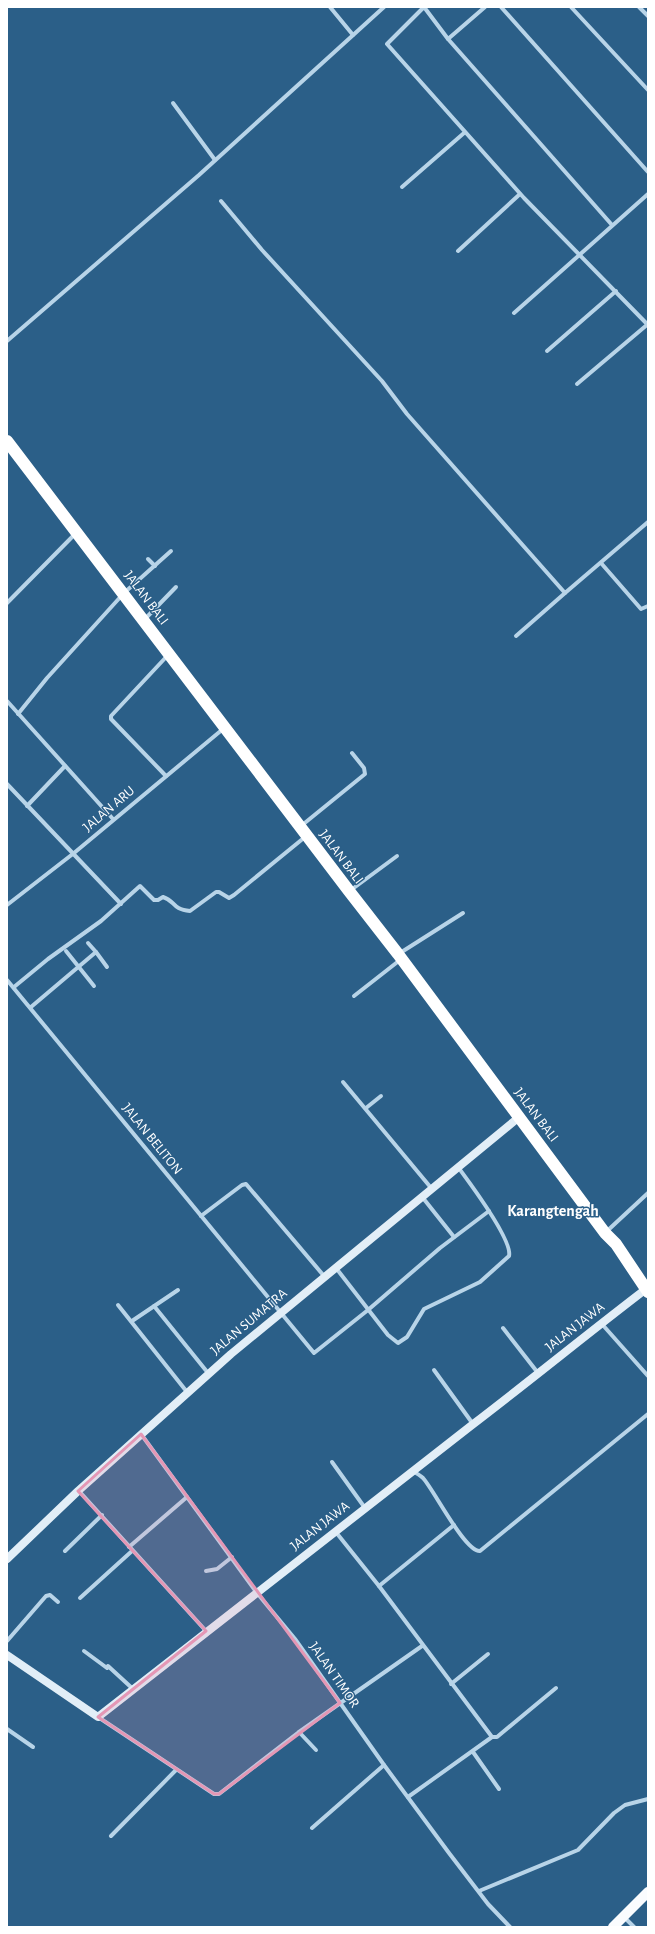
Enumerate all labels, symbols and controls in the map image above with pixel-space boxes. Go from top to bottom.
street label: JALAN BALI [121,568,171,628]
street label: JALAN ARU [81,784,137,834]
street label: JALAN BALI [316,827,366,887]
street label: JALAN BALI [511,1085,561,1145]
street label: JALAN BELITON [119,1101,185,1177]
district label: Karangtengah [507,1203,599,1219]
street label: JALAN SUMATRA [208,1286,290,1358]
street label: JALAN JAWA [543,1300,607,1354]
street label: JALAN JAWA [288,1499,352,1553]
street label: JALAN TIMOR [306,1640,362,1711]

